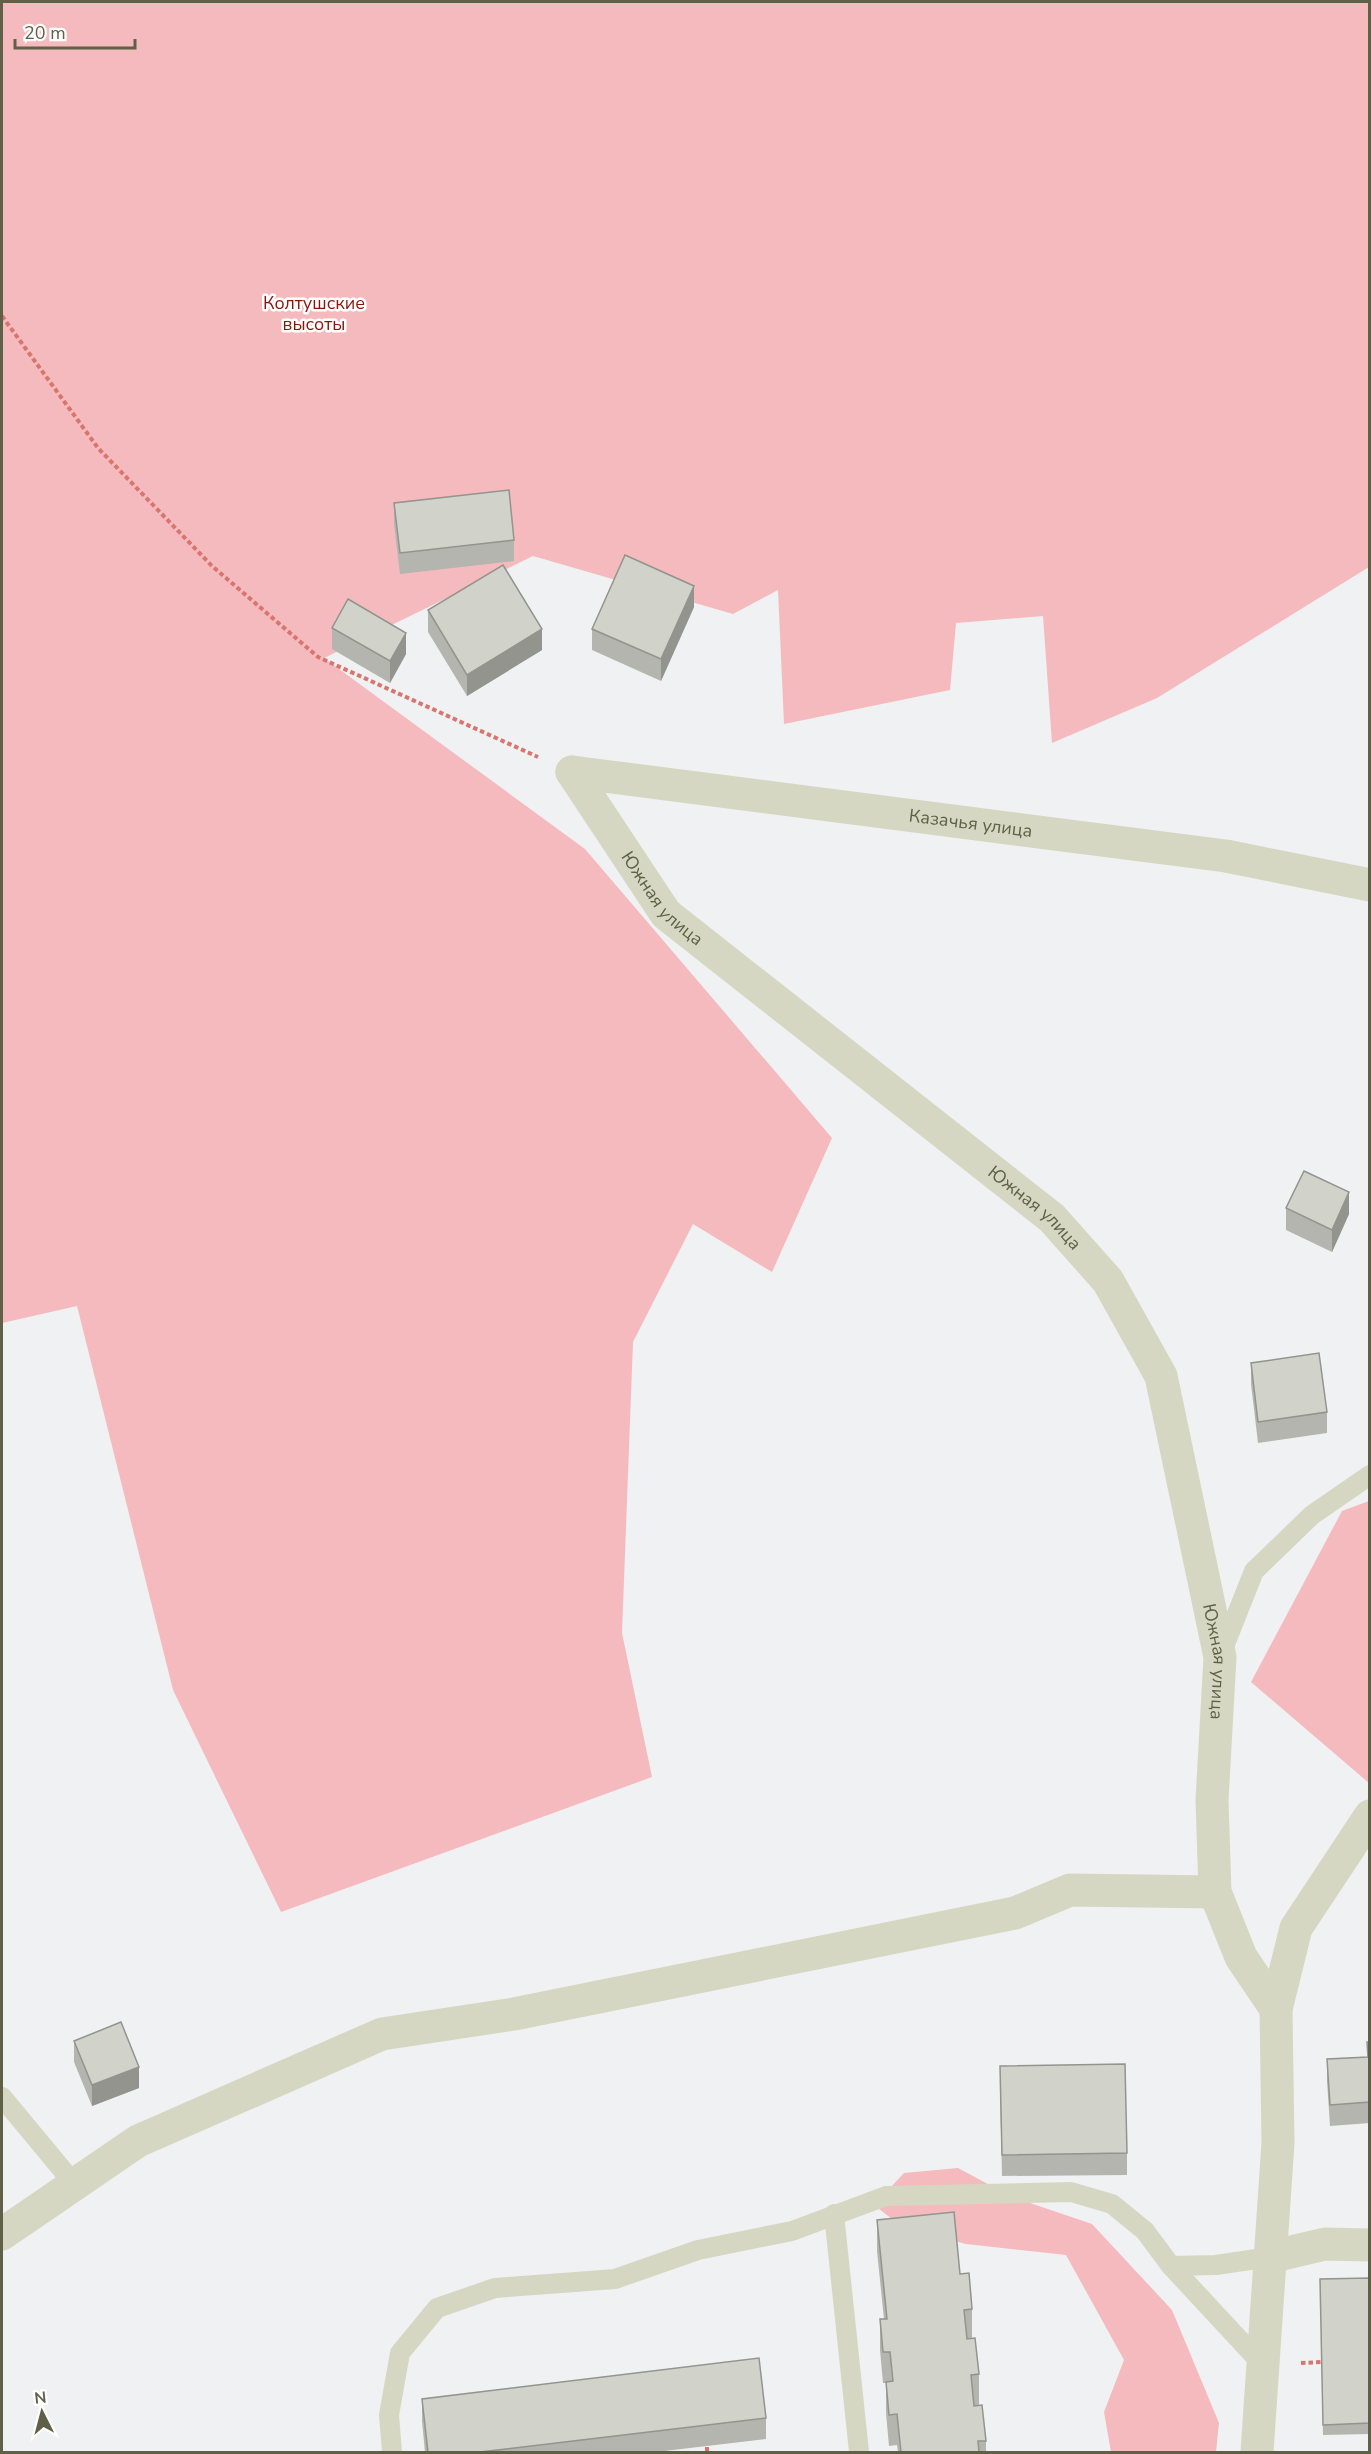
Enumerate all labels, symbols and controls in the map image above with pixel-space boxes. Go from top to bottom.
scale bar [15,12,135,50]
text: 20 m [24,21,66,45]
park label: Колтушские высоты [263,291,365,336]
street label: Казачья улица [908,803,1034,843]
street label: Южная улица [616,847,708,951]
street label: Южная улица [983,1160,1087,1255]
street label: Южная улица [1197,1601,1232,1720]
north arrow [12,2382,72,2442]
text: N [33,2387,48,2410]

